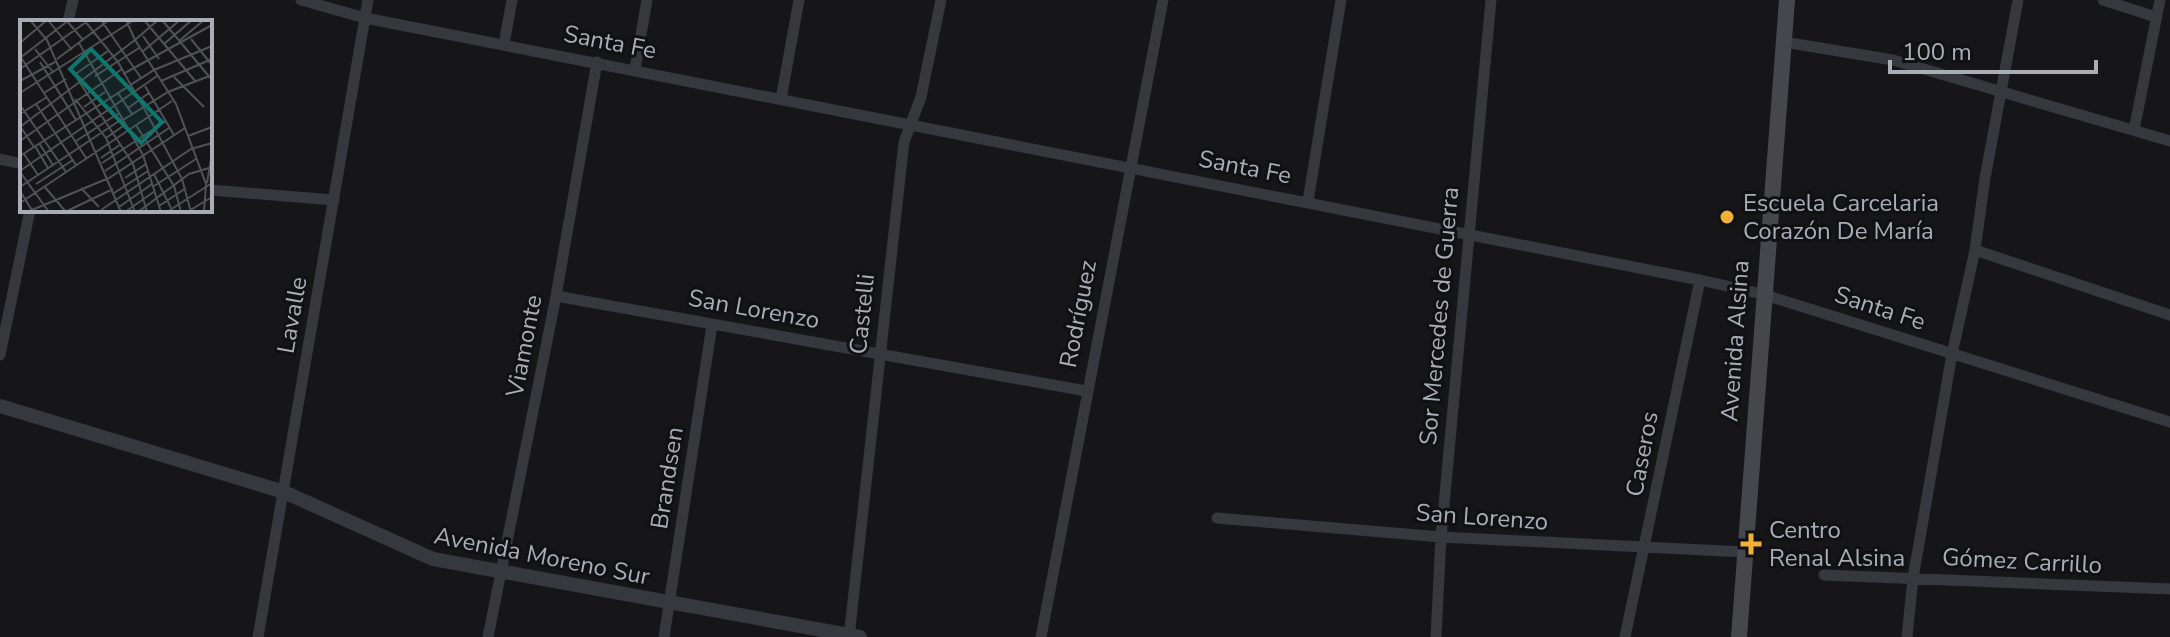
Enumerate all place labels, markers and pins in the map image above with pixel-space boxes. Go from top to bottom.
place label: Escuela Carcelaria Corazón De María [1743,187,1939,247]
marker: Escuela Carcelaria Corazón De María [1718,208,1736,226]
place label: Centro Renal Alsina [1769,514,1905,574]
marker: Centro Renal Alsina [1740,533,1762,555]

